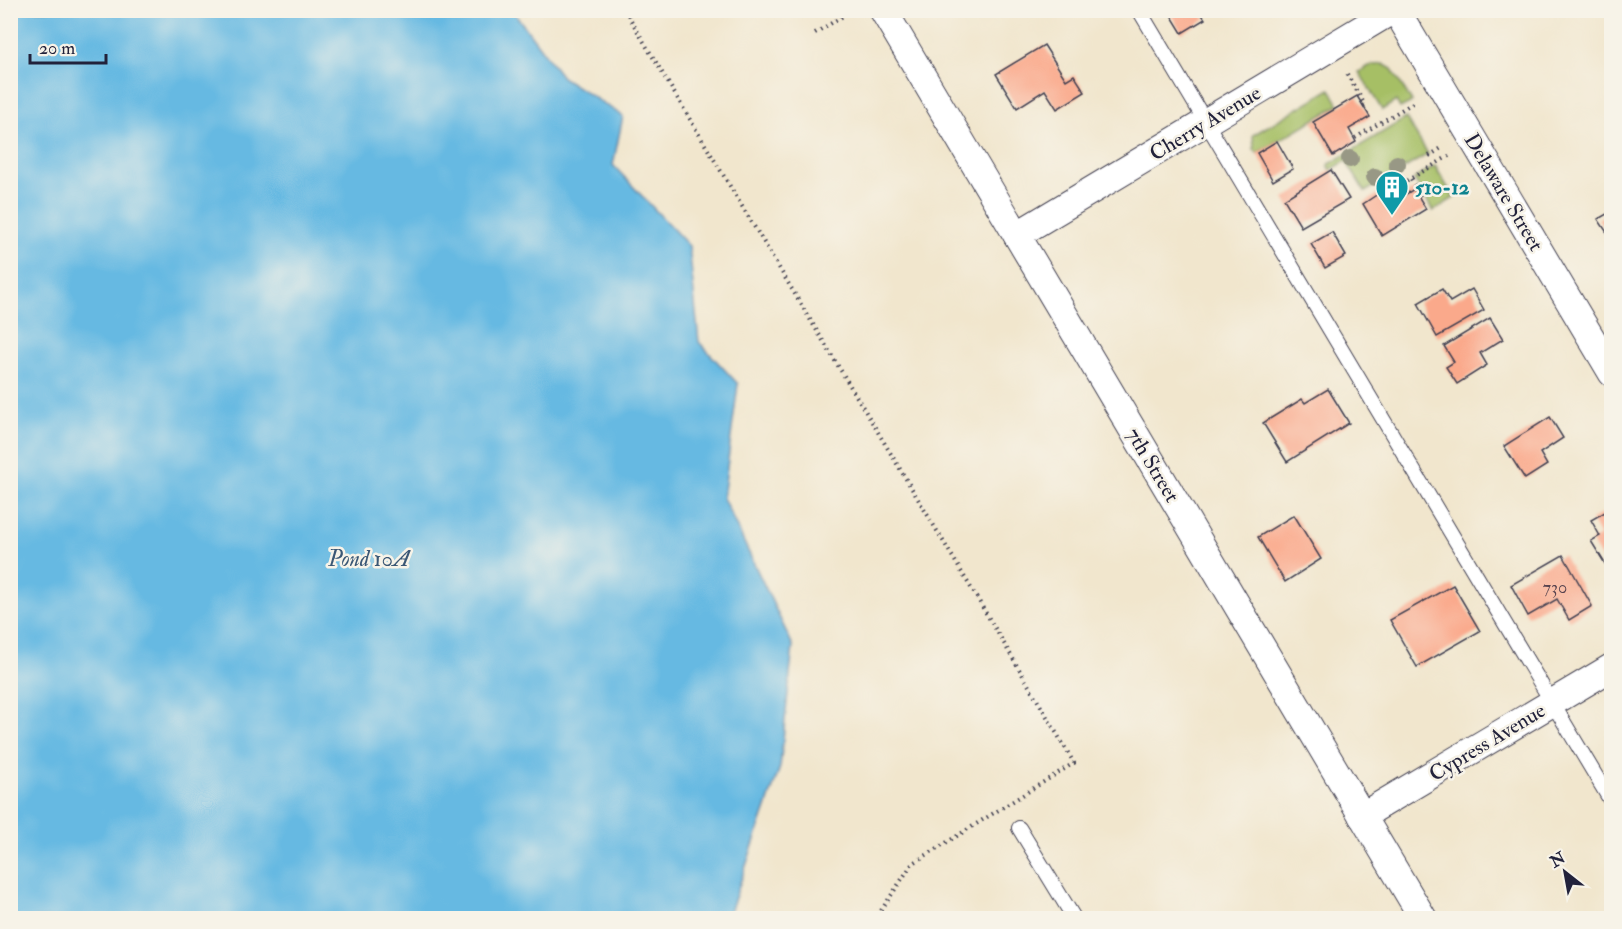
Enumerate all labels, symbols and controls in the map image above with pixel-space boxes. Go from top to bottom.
scale bar [30,27,106,65]
text: 20 m [39,37,75,60]
street label: Cherry Avenue [1145,79,1266,167]
street label: Delaware Street [1458,128,1549,256]
building icon: 510-12 [1374,169,1410,216]
place label: 510-12 [1415,174,1470,201]
street label: 7th Street [1120,423,1185,508]
water label: Pond 10A [327,545,411,573]
house number: 730 [1543,576,1567,599]
street label: Cypress Avenue [1424,697,1551,788]
north arrow [1535,842,1595,902]
text: N [1546,847,1570,873]

